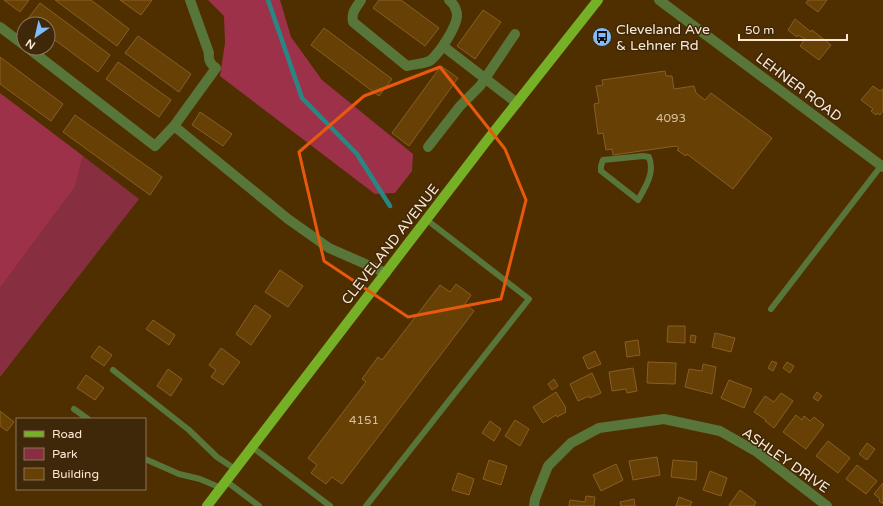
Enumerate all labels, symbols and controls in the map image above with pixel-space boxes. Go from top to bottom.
north arrow [16,16,56,56]
scale bar [739,16,847,42]
place label: Cleveland Ave & Lehner Rd [616,21,710,54]
text: 50 m [745,23,774,37]
bus stop icon: Cleveland Ave & Lehner Rd [591,26,613,48]
text: N [23,36,38,52]
street label: LEHNER ROAD [752,49,845,125]
house number: 4093 [656,111,686,125]
street label: CLEVELAND AVENUE [338,181,443,308]
house number: 4151 [349,413,379,427]
legend [16,418,146,490]
street label: ASHLEY DRIVE [739,424,833,497]
text: Road [52,427,82,441]
text: Park [52,447,78,461]
text: Building [52,467,99,481]

